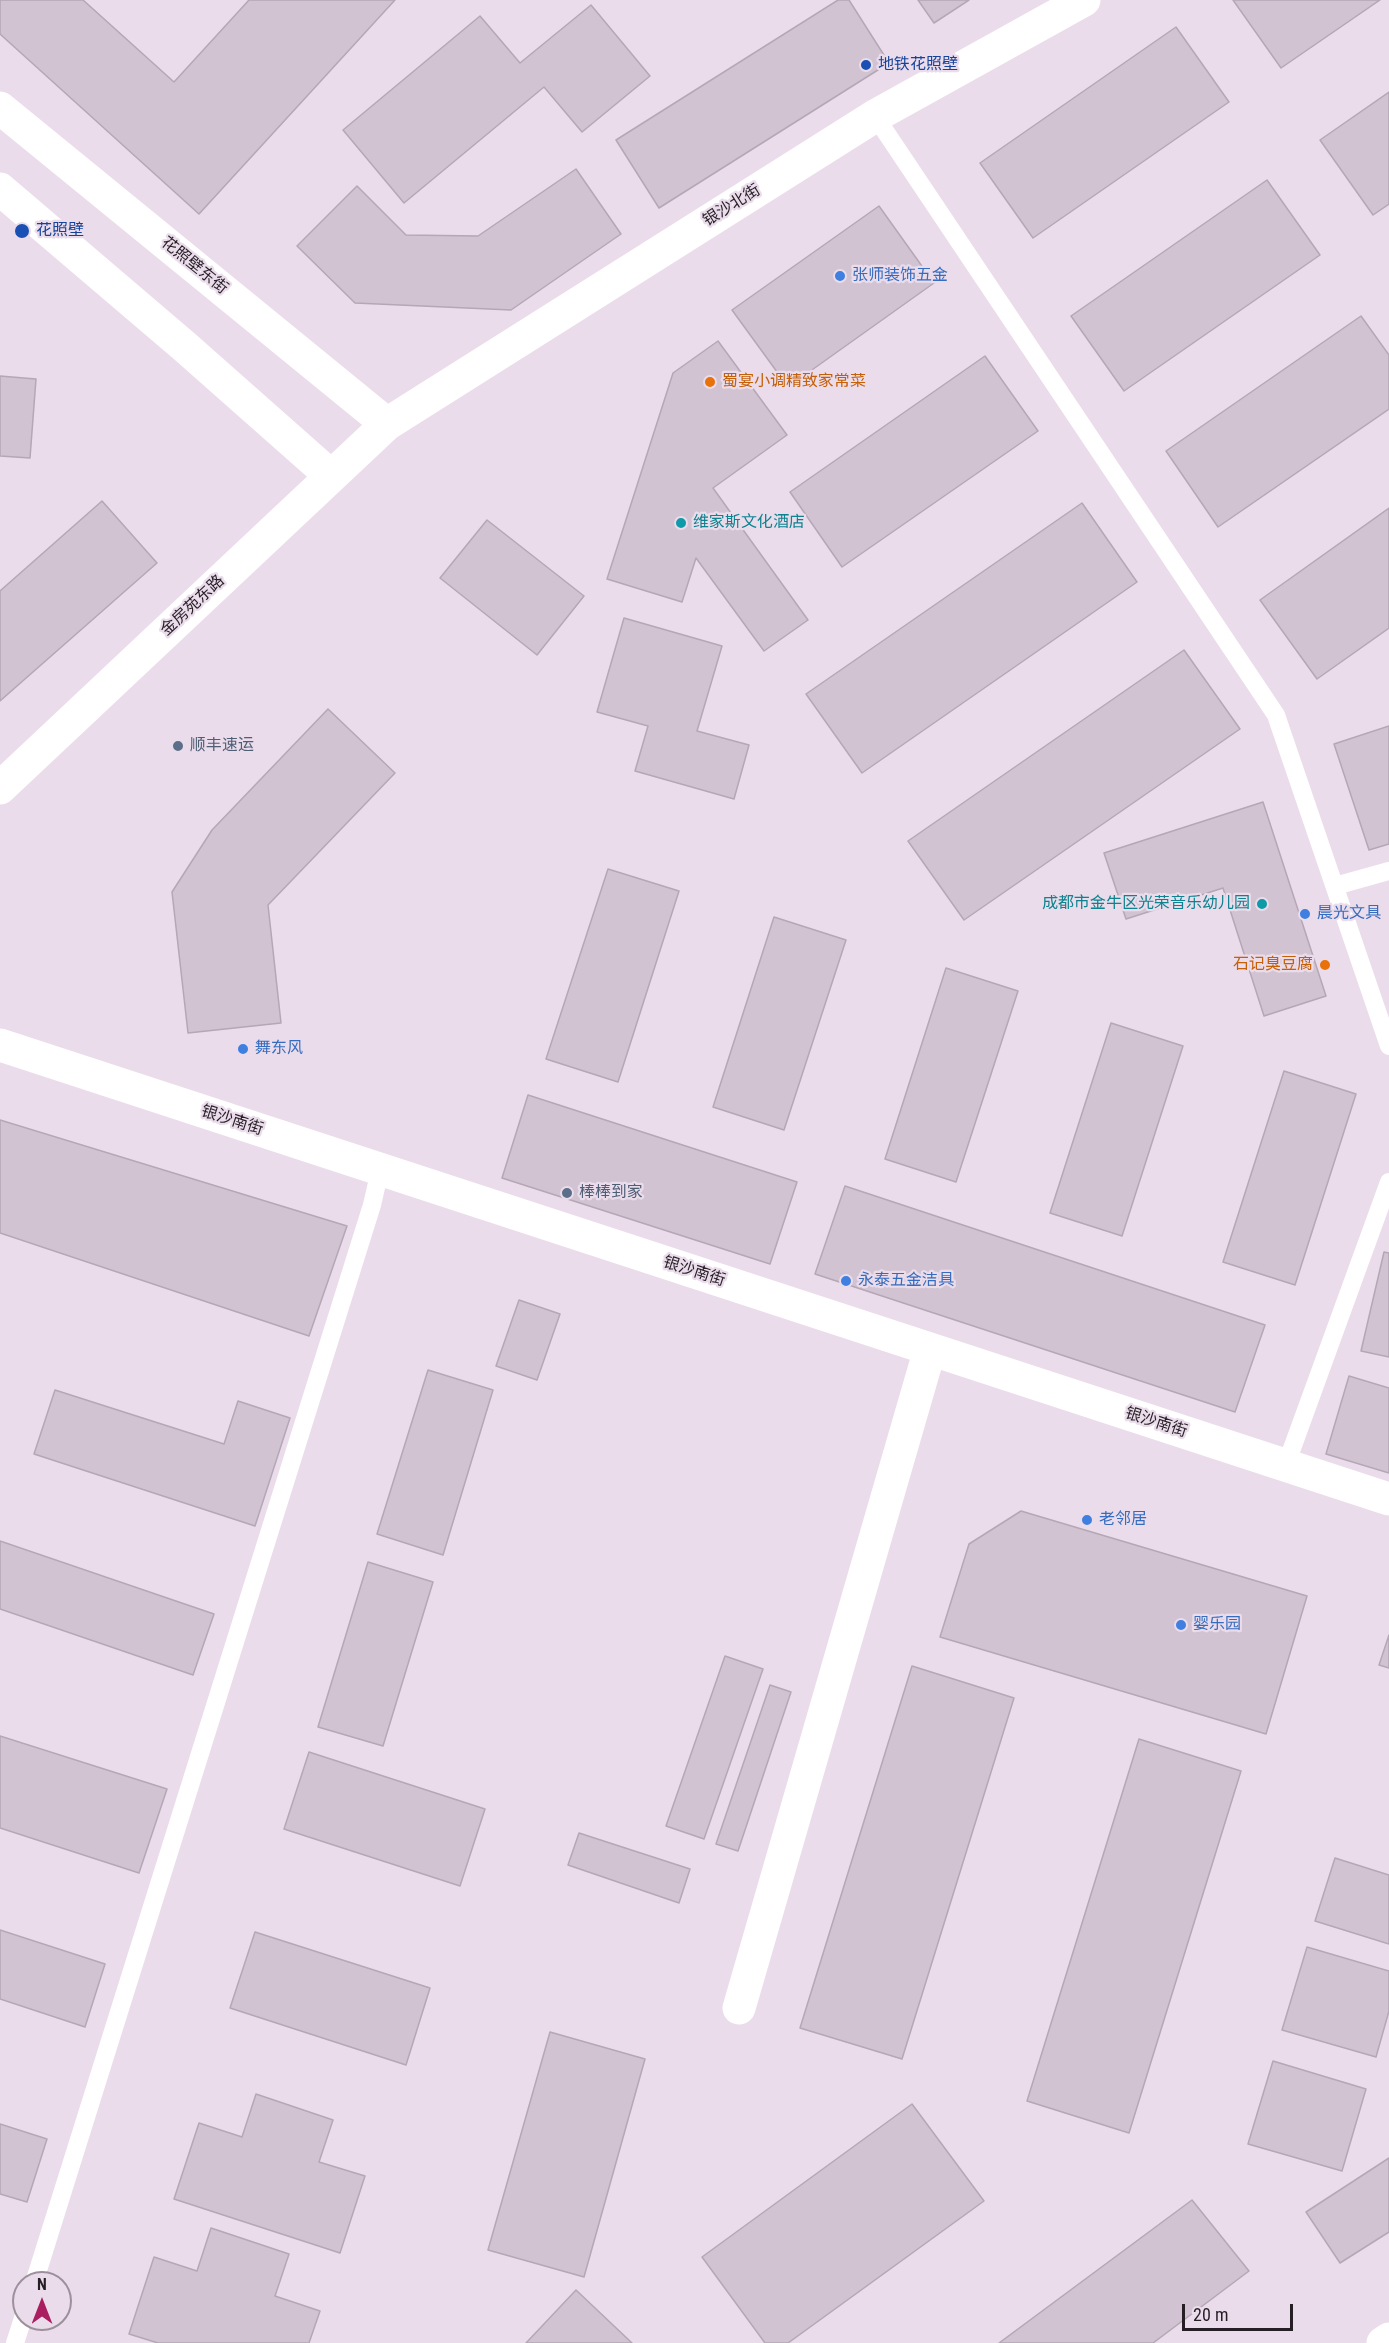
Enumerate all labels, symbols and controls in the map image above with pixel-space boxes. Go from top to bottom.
place label: 地铁花照壁 [878,55,958,75]
marker: 地铁花照壁 [859,58,873,72]
street label: 银沙北街 [700,181,764,231]
place label: 花照壁 [36,221,84,241]
marker: 花照壁 [13,222,31,240]
street label: 花照壁东街 [157,233,231,299]
place label: 张师装饰五金 [852,266,948,286]
marker: 张师装饰五金 [833,269,847,283]
place label: 蜀宴小调精致家常菜 [722,372,866,392]
marker: 蜀宴小调精致家常菜 [703,375,717,389]
place label: 维家斯文化酒店 [693,513,805,533]
marker: 维家斯文化酒店 [674,516,688,530]
street label: 金房苑东路 [157,572,229,640]
place label: 顺丰速运 [190,736,254,756]
marker: 顺丰速运 [171,739,185,753]
place label: 成都市金牛区光荣音乐幼儿园 [1042,894,1250,914]
marker: 成都市金牛区光荣音乐幼儿园 [1255,897,1269,911]
place label: 晨光文具 [1317,904,1381,924]
marker: 晨光文具 [1298,907,1312,921]
place label: 石记臭豆腐 [1233,955,1313,975]
marker: 石记臭豆腐 [1318,958,1332,972]
place label: 舞东风 [255,1039,303,1059]
marker: 舞东风 [236,1042,250,1056]
street label: 银沙南街 [199,1102,265,1140]
place label: 棒棒到家 [579,1183,643,1203]
marker: 棒棒到家 [560,1186,574,1200]
street label: 银沙南街 [661,1253,727,1291]
place label: 永泰五金洁具 [858,1271,954,1291]
marker: 永泰五金洁具 [839,1274,853,1288]
street label: 银沙南街 [1123,1404,1189,1442]
place label: 老邻居 [1099,1510,1147,1530]
marker: 老邻居 [1080,1513,1094,1527]
place label: 婴乐园 [1193,1615,1241,1635]
marker: 婴乐园 [1174,1618,1188,1632]
north arrow [12,2271,72,2331]
text: N [37,2275,47,2294]
scale bar [1185,2292,1296,2330]
text: 20 m [1193,2304,1228,2325]

